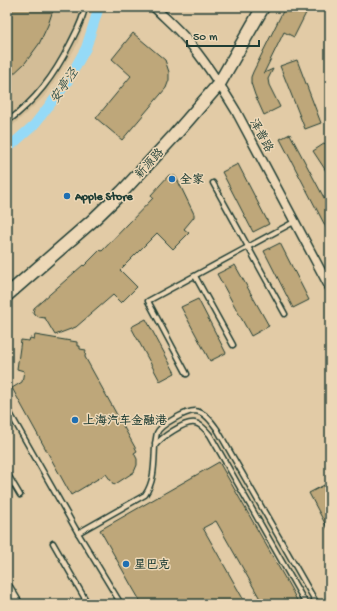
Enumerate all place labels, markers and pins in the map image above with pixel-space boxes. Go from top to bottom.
place label: 全家 [180,173,204,188]
marker: 全家 [167,174,177,184]
marker: Apple Store [62,191,72,201]
place label: Apple Store [74,191,134,205]
place label: 上海汽车金融港 [83,414,167,429]
marker: 上海汽车金融港 [70,415,80,425]
place label: 星巴克 [134,558,170,573]
marker: 星巴克 [121,559,131,569]

